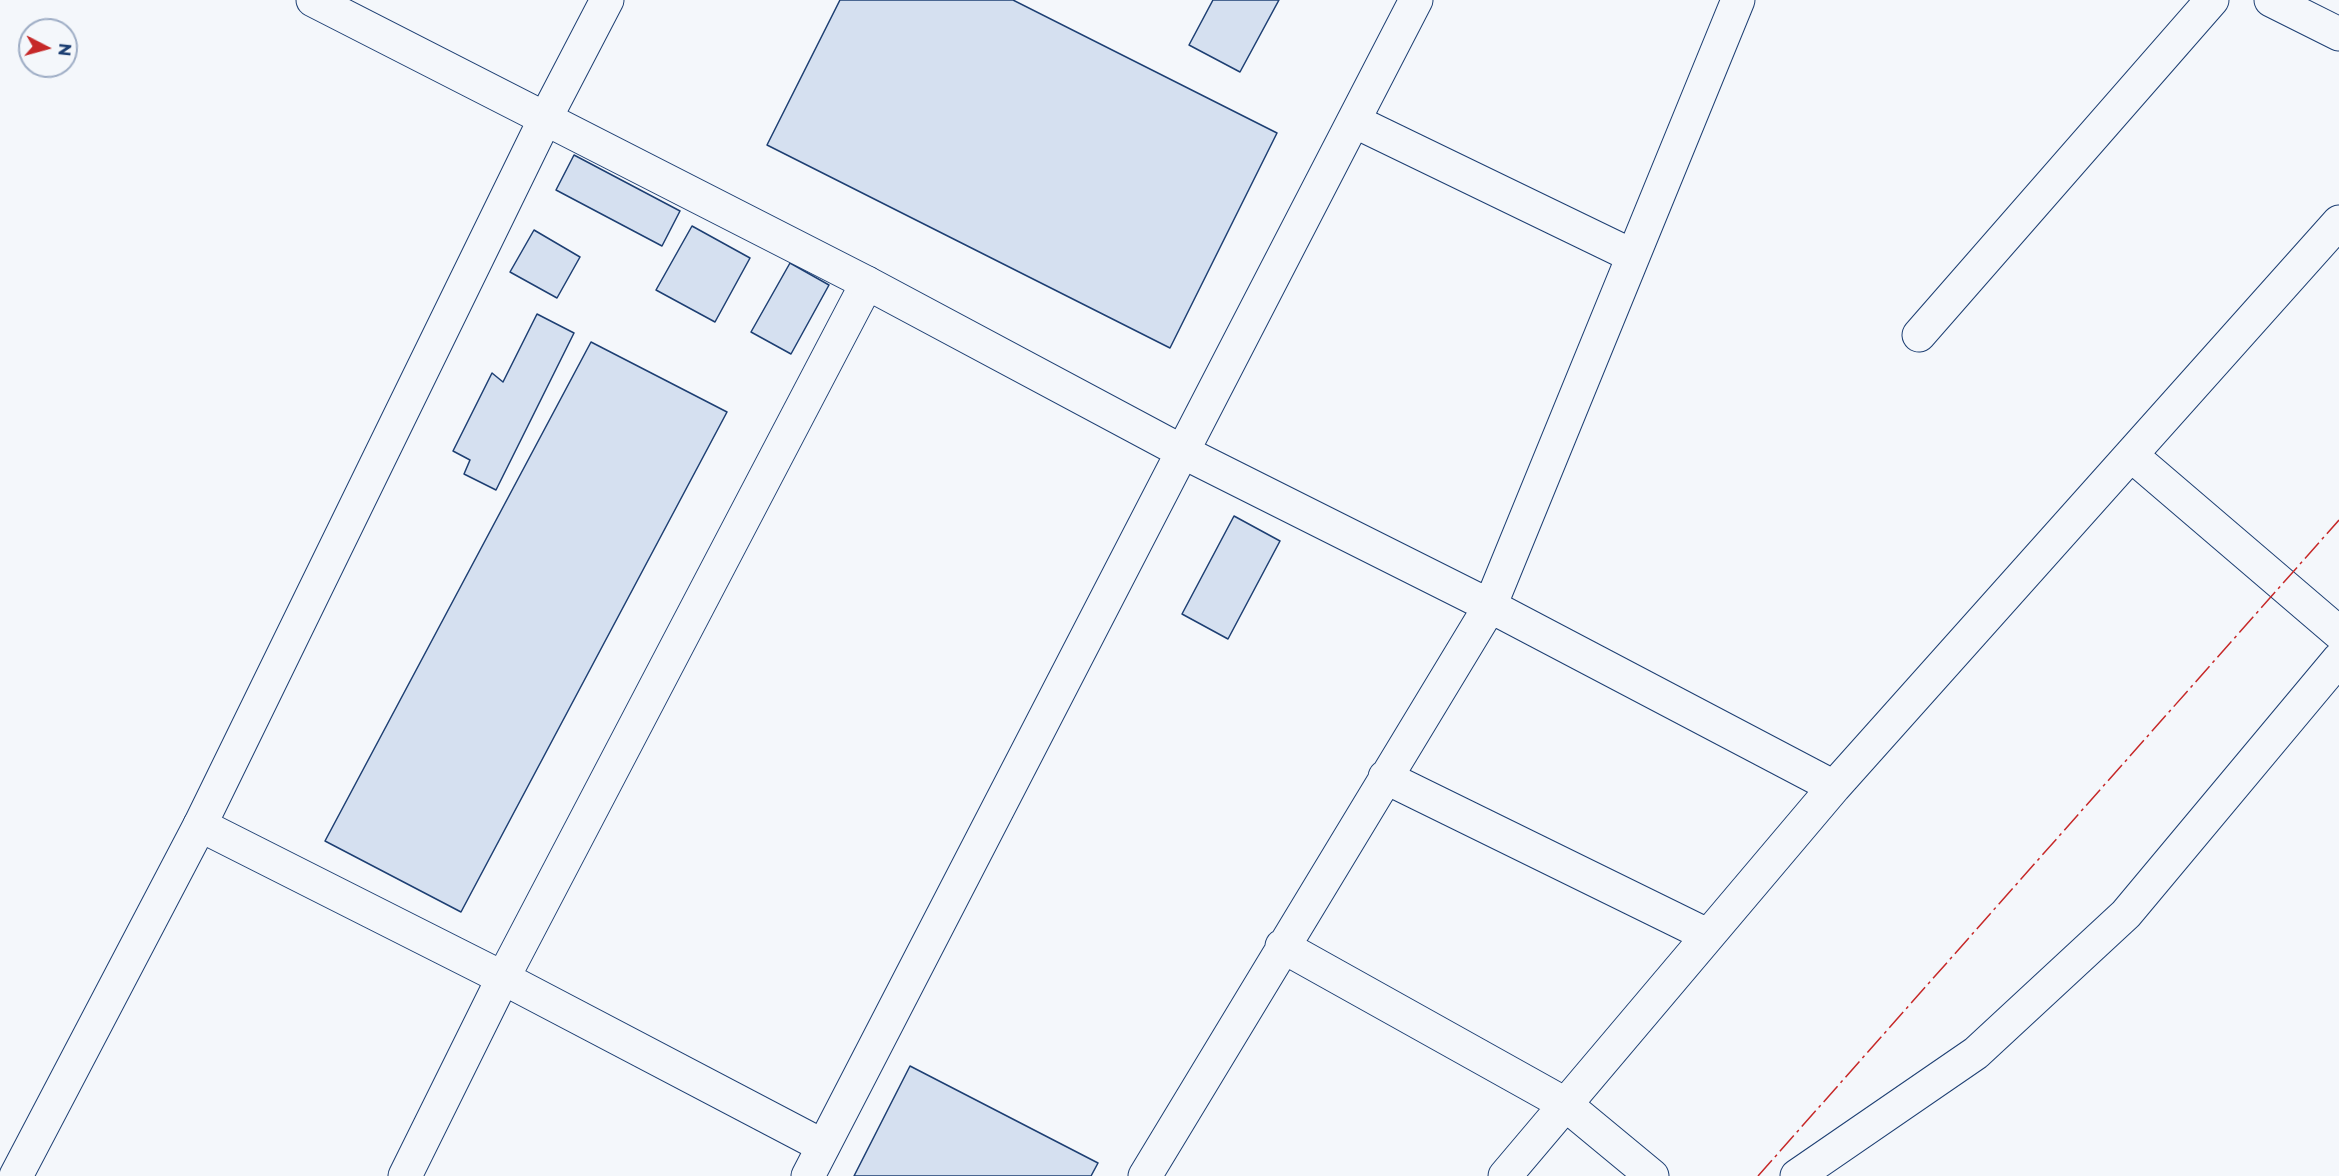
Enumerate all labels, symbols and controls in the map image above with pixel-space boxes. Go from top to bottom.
north arrow [18,18,78,78]
text: N [54,42,75,57]

